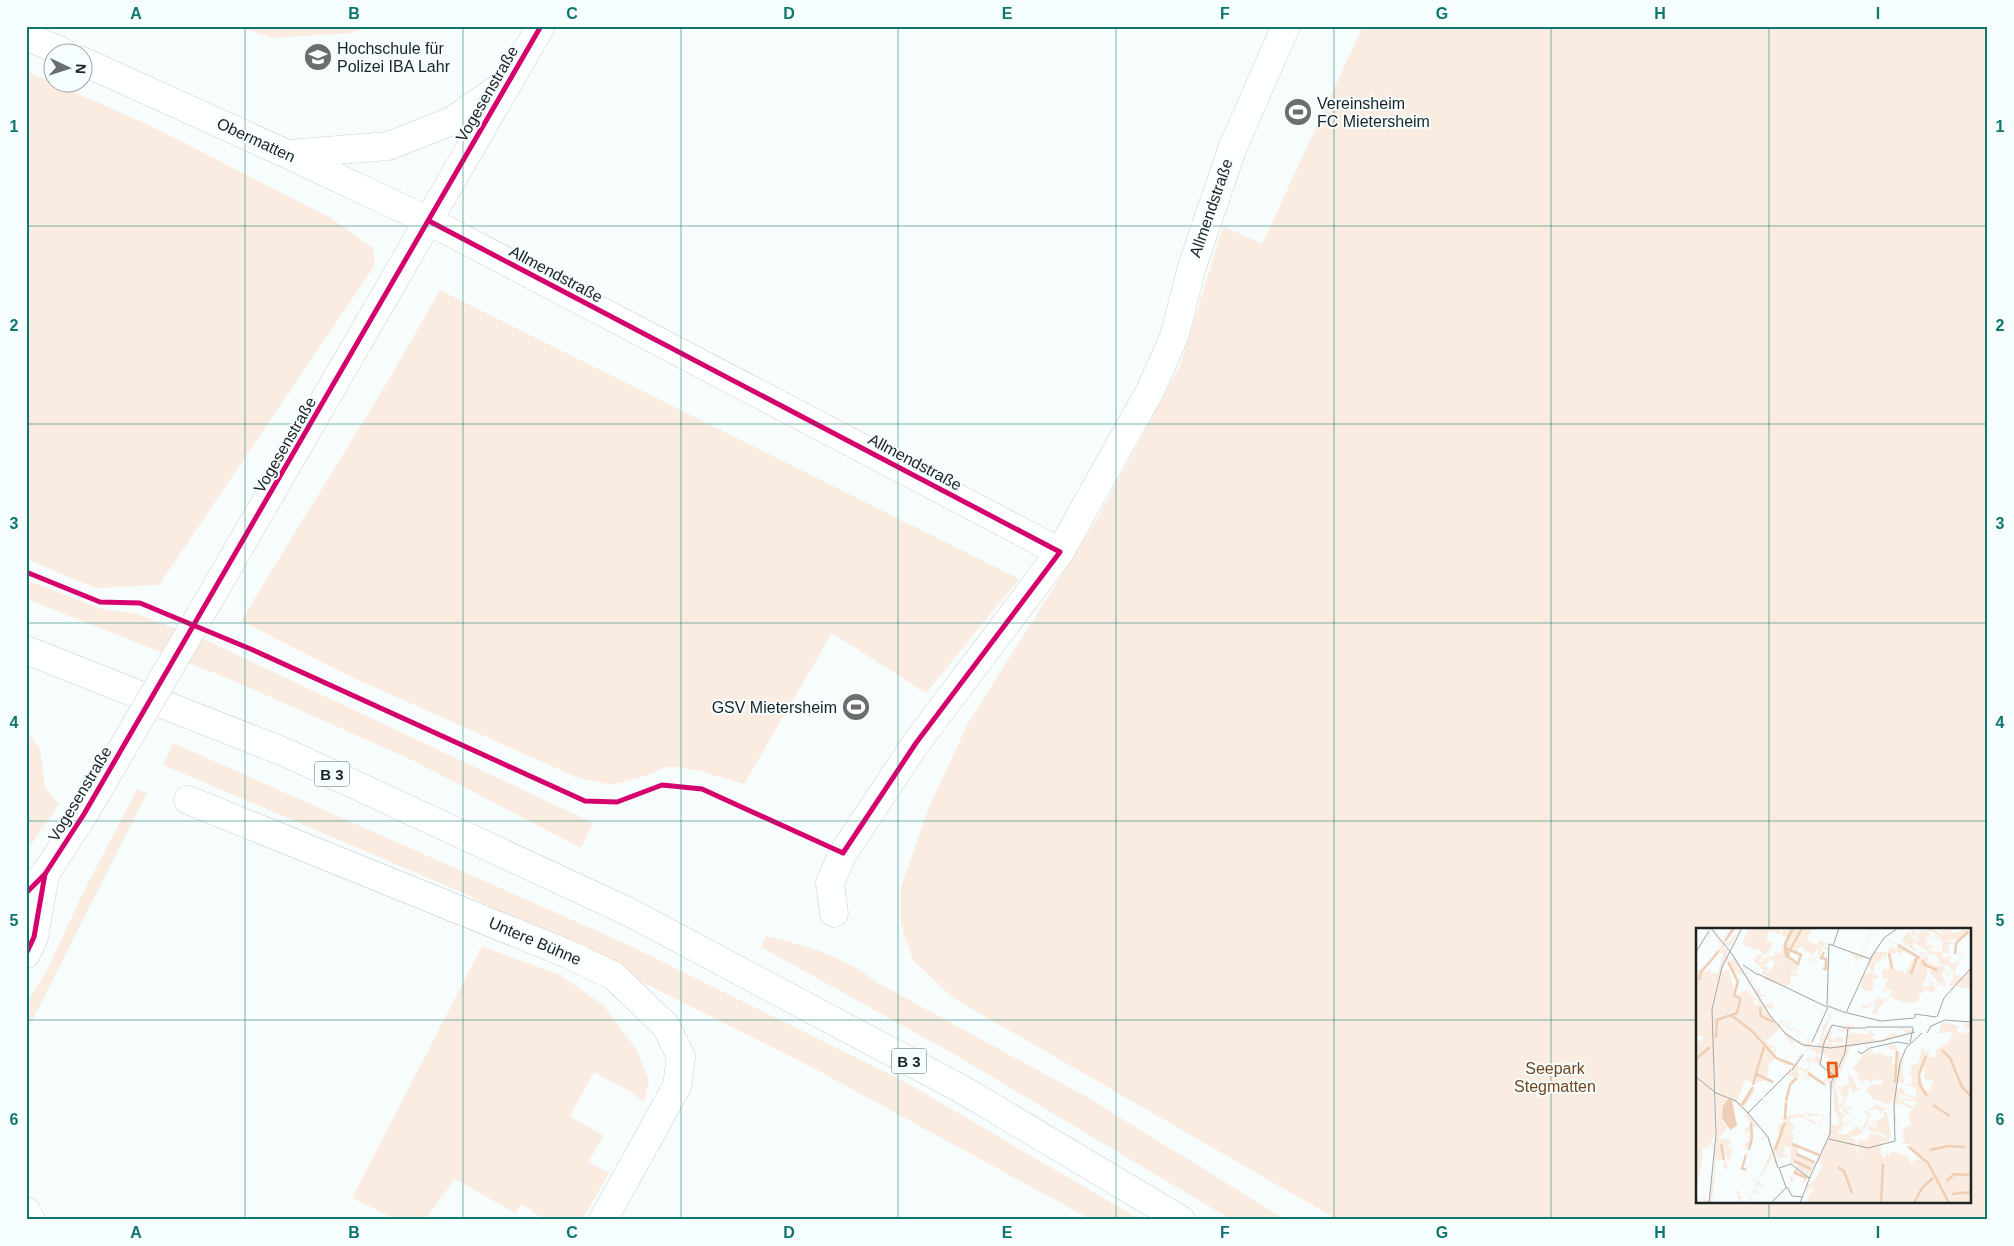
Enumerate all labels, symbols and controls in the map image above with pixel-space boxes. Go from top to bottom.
text: A [130,5,142,22]
text: B [348,5,360,22]
text: C [566,5,578,22]
text: D [783,5,795,22]
text: E [1002,5,1013,22]
text: F [1220,5,1230,22]
text: G [1436,5,1448,22]
text: H [1654,5,1666,22]
text: I [1876,5,1880,22]
place label: Hochschule für Polizei IBA Lahr [337,40,451,75]
north arrow [42,42,92,92]
school or university icon: Hochschule für Polizei IBA Lahr [303,42,333,72]
street label: Vogesenstraße [453,43,521,145]
text: N [73,63,89,75]
place label: Vereinsheim FC Mietersheim [1317,95,1430,130]
sports icon: Vereinsheim FC Mietersheim [1283,97,1313,127]
street label: Obermatten [214,114,298,166]
text: 1 [10,118,19,135]
text: 1 [1996,118,2005,135]
street label: Allmendstraße [1186,156,1236,260]
street label: Allmendstraße [506,242,606,306]
text: 2 [10,317,19,334]
text: 2 [1996,317,2005,334]
street label: Vogesenstraße [251,394,319,496]
street label: Allmendstraße [865,430,965,494]
text: 3 [10,515,19,532]
text: 3 [1996,515,2005,532]
sports icon: GSV Mietersheim [841,692,871,722]
place label: GSV Mietersheim [712,699,837,716]
text: 4 [10,714,19,731]
text: 4 [1996,714,2005,731]
street label: Vogesenstraße [45,743,115,845]
road number: B 3 [314,762,350,786]
text: 5 [10,912,19,929]
text: 5 [1996,912,2005,929]
street label: Untere Bühne [486,914,584,968]
inset map [1696,928,1972,1204]
road number: B 3 [892,1048,926,1074]
park label: Seepark Stegmatten [1514,1060,1596,1095]
text: 6 [10,1111,19,1128]
text: 6 [1996,1111,2005,1128]
text: A [130,1224,142,1241]
text: B [348,1224,360,1241]
text: C [566,1224,578,1241]
text: D [783,1224,795,1241]
text: E [1002,1224,1013,1241]
text: F [1220,1224,1230,1241]
text: G [1436,1224,1448,1241]
text: H [1654,1224,1666,1241]
text: I [1876,1224,1880,1241]

